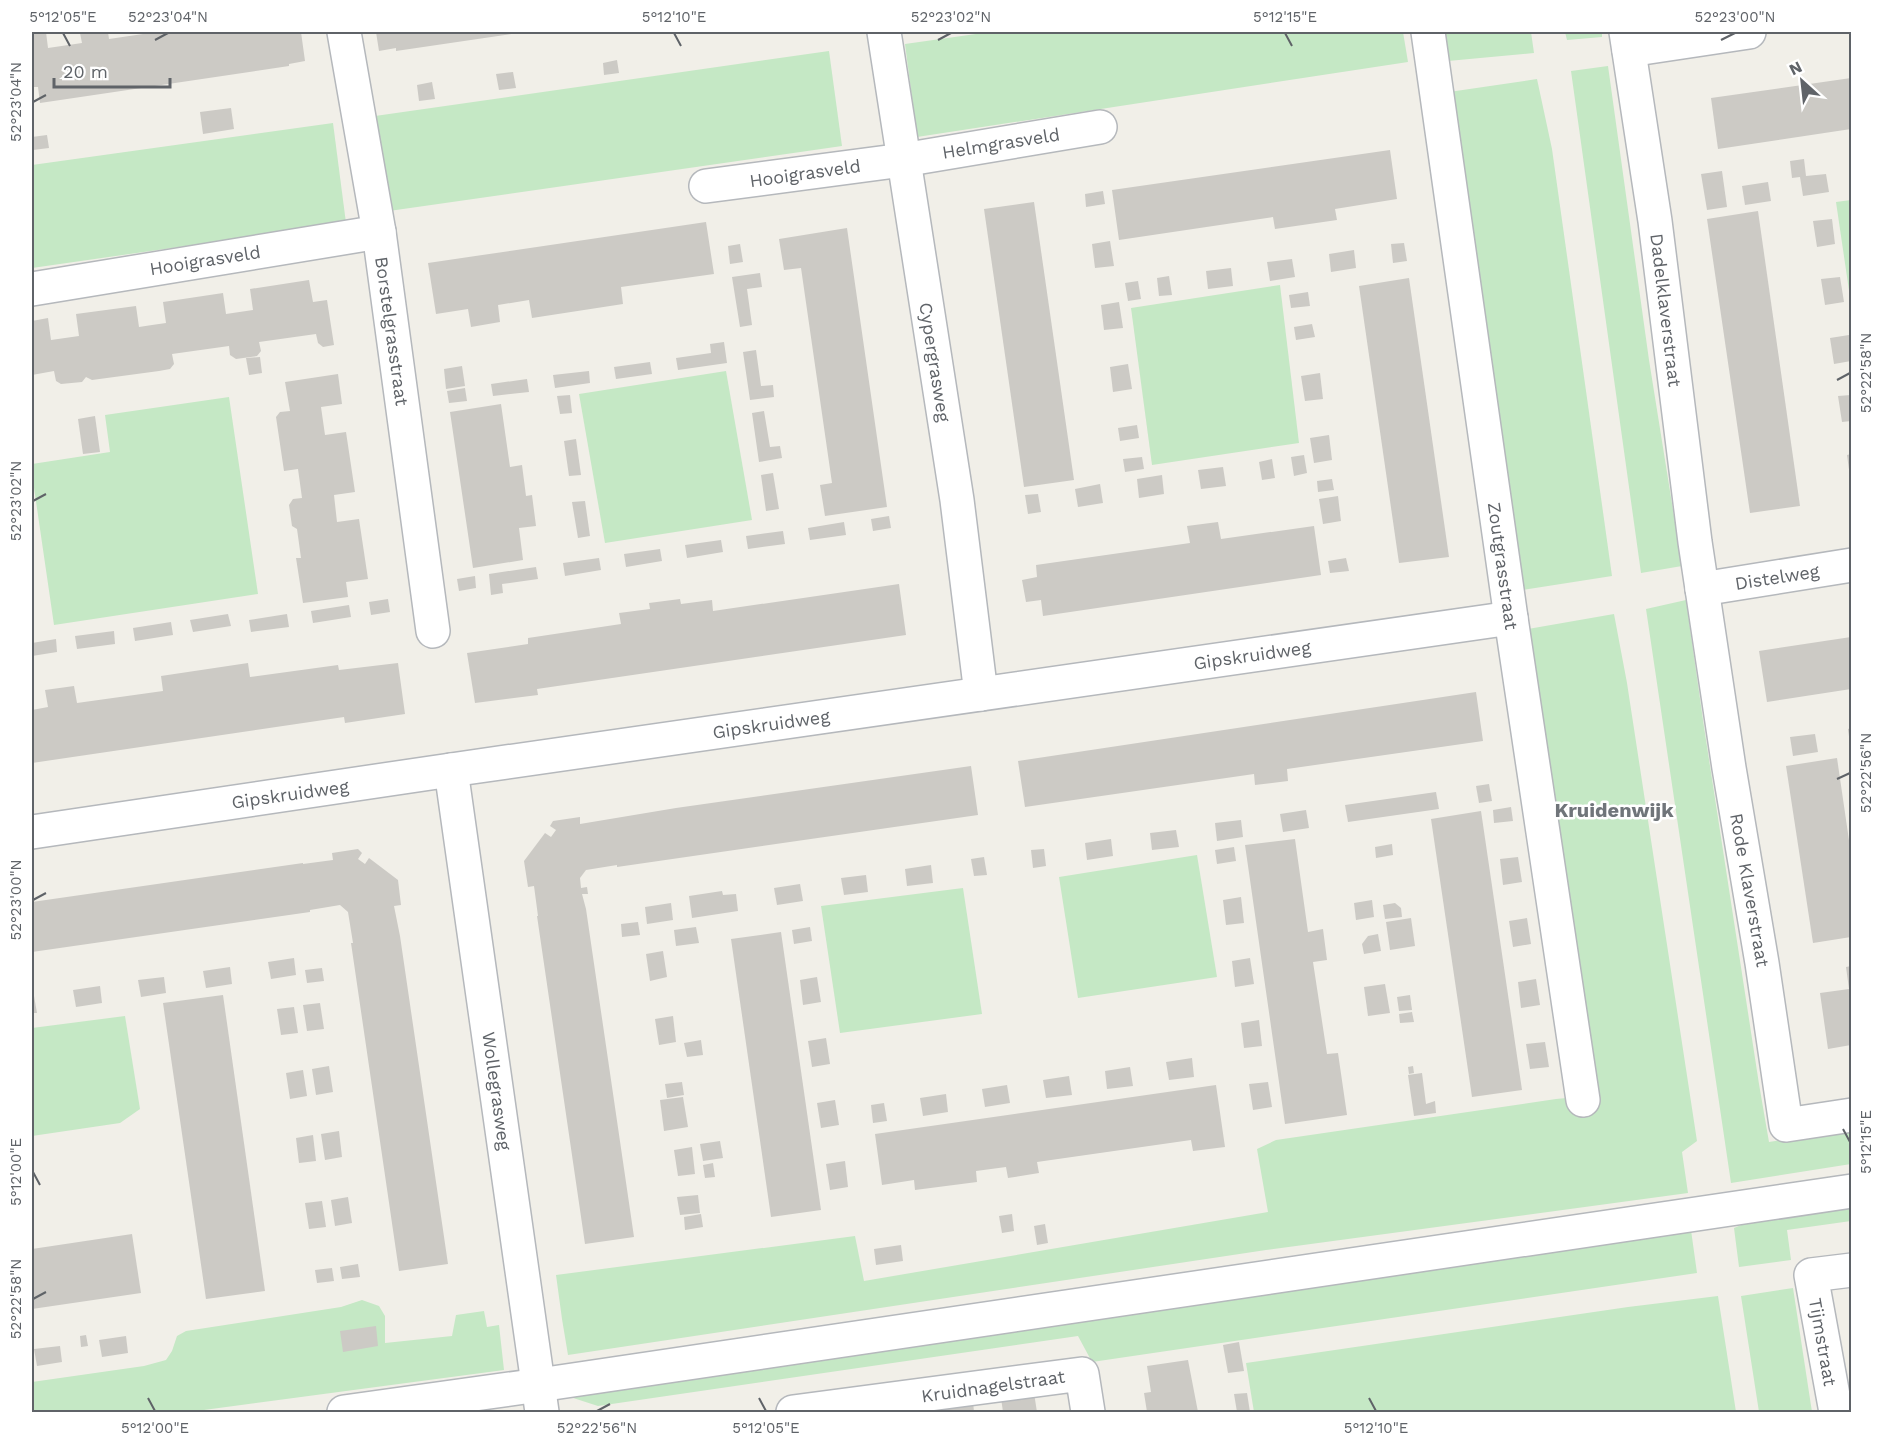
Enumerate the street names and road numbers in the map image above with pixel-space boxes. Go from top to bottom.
street label: Helmgrasveld [941,123,1061,163]
street label: Hooigrasveld [748,155,862,191]
street label: Dadelklaverstraat [1646,232,1686,388]
street label: Hooigrasveld [148,241,262,279]
street label: Borstelgrasstraat [371,255,413,407]
street label: Cypergrasweg [915,301,955,424]
street label: Zoutgrasstraat [1484,501,1522,631]
street label: Distelweg [1733,560,1821,594]
street label: Gipskruidweg [1192,636,1312,674]
street label: Gipskruidweg [711,705,831,743]
street label: Gipskruidweg [230,775,350,813]
street label: Rode Klaverstraat [1726,811,1774,969]
street label: Wollegrasweg [478,1030,516,1152]
street label: Tijmstraat [1805,1296,1841,1388]
street label: Kruidnagelstraat [920,1365,1067,1406]

